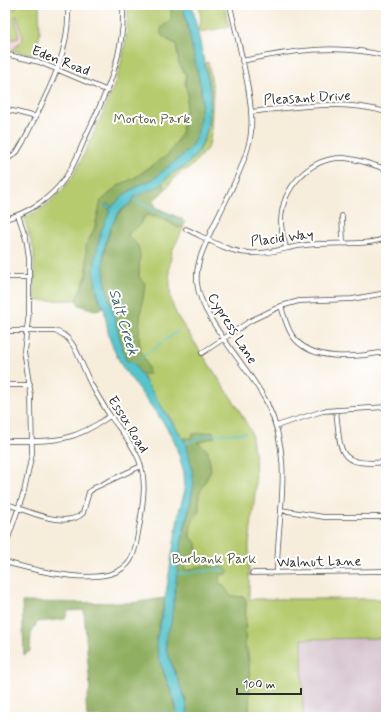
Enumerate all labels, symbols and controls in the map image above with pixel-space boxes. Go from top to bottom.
street label: Eden Road [29,42,92,80]
street label: Pleasant Drive [263,87,351,109]
park label: Morton Park [114,110,190,128]
street label: Placid Way [250,225,315,251]
water label: Salt Creek [103,287,143,358]
street label: Cypress Lane [203,290,261,367]
street label: Essex Road [104,393,153,456]
park label: Burbank Park [172,550,256,568]
street label: Walnut Lane [277,552,362,572]
scale bar [237,670,301,696]
text: 100 m [243,677,275,693]

